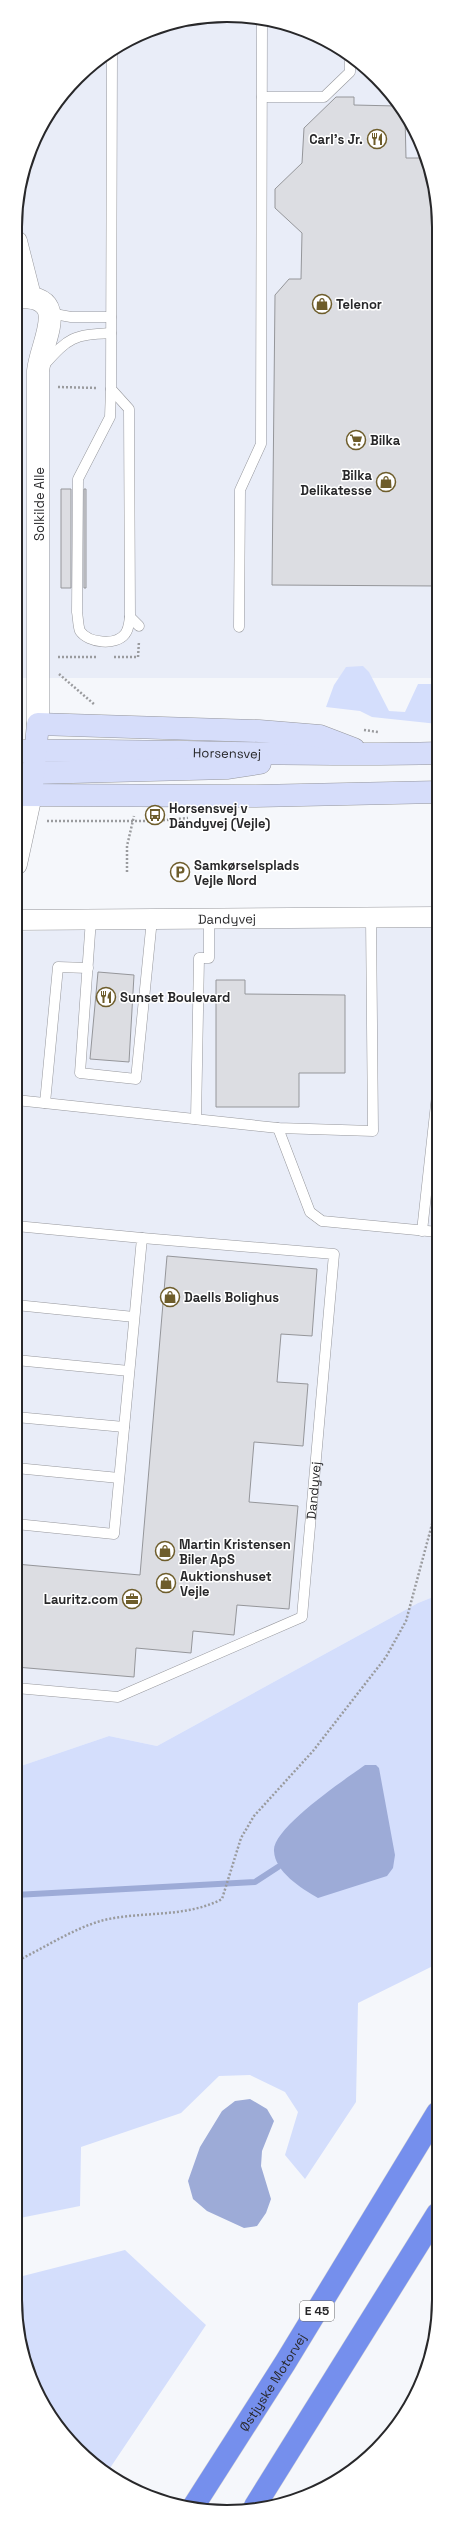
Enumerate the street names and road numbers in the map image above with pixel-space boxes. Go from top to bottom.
street label: Solkilde Alle [31,467,48,541]
street label: Horsensvej [193,744,261,762]
street label: Dandyvej [198,910,256,927]
street label: Dandyvej [302,1461,324,1520]
road number: E 45 [300,2301,334,2321]
street label: Østjyske Motorvej [235,2330,310,2434]

